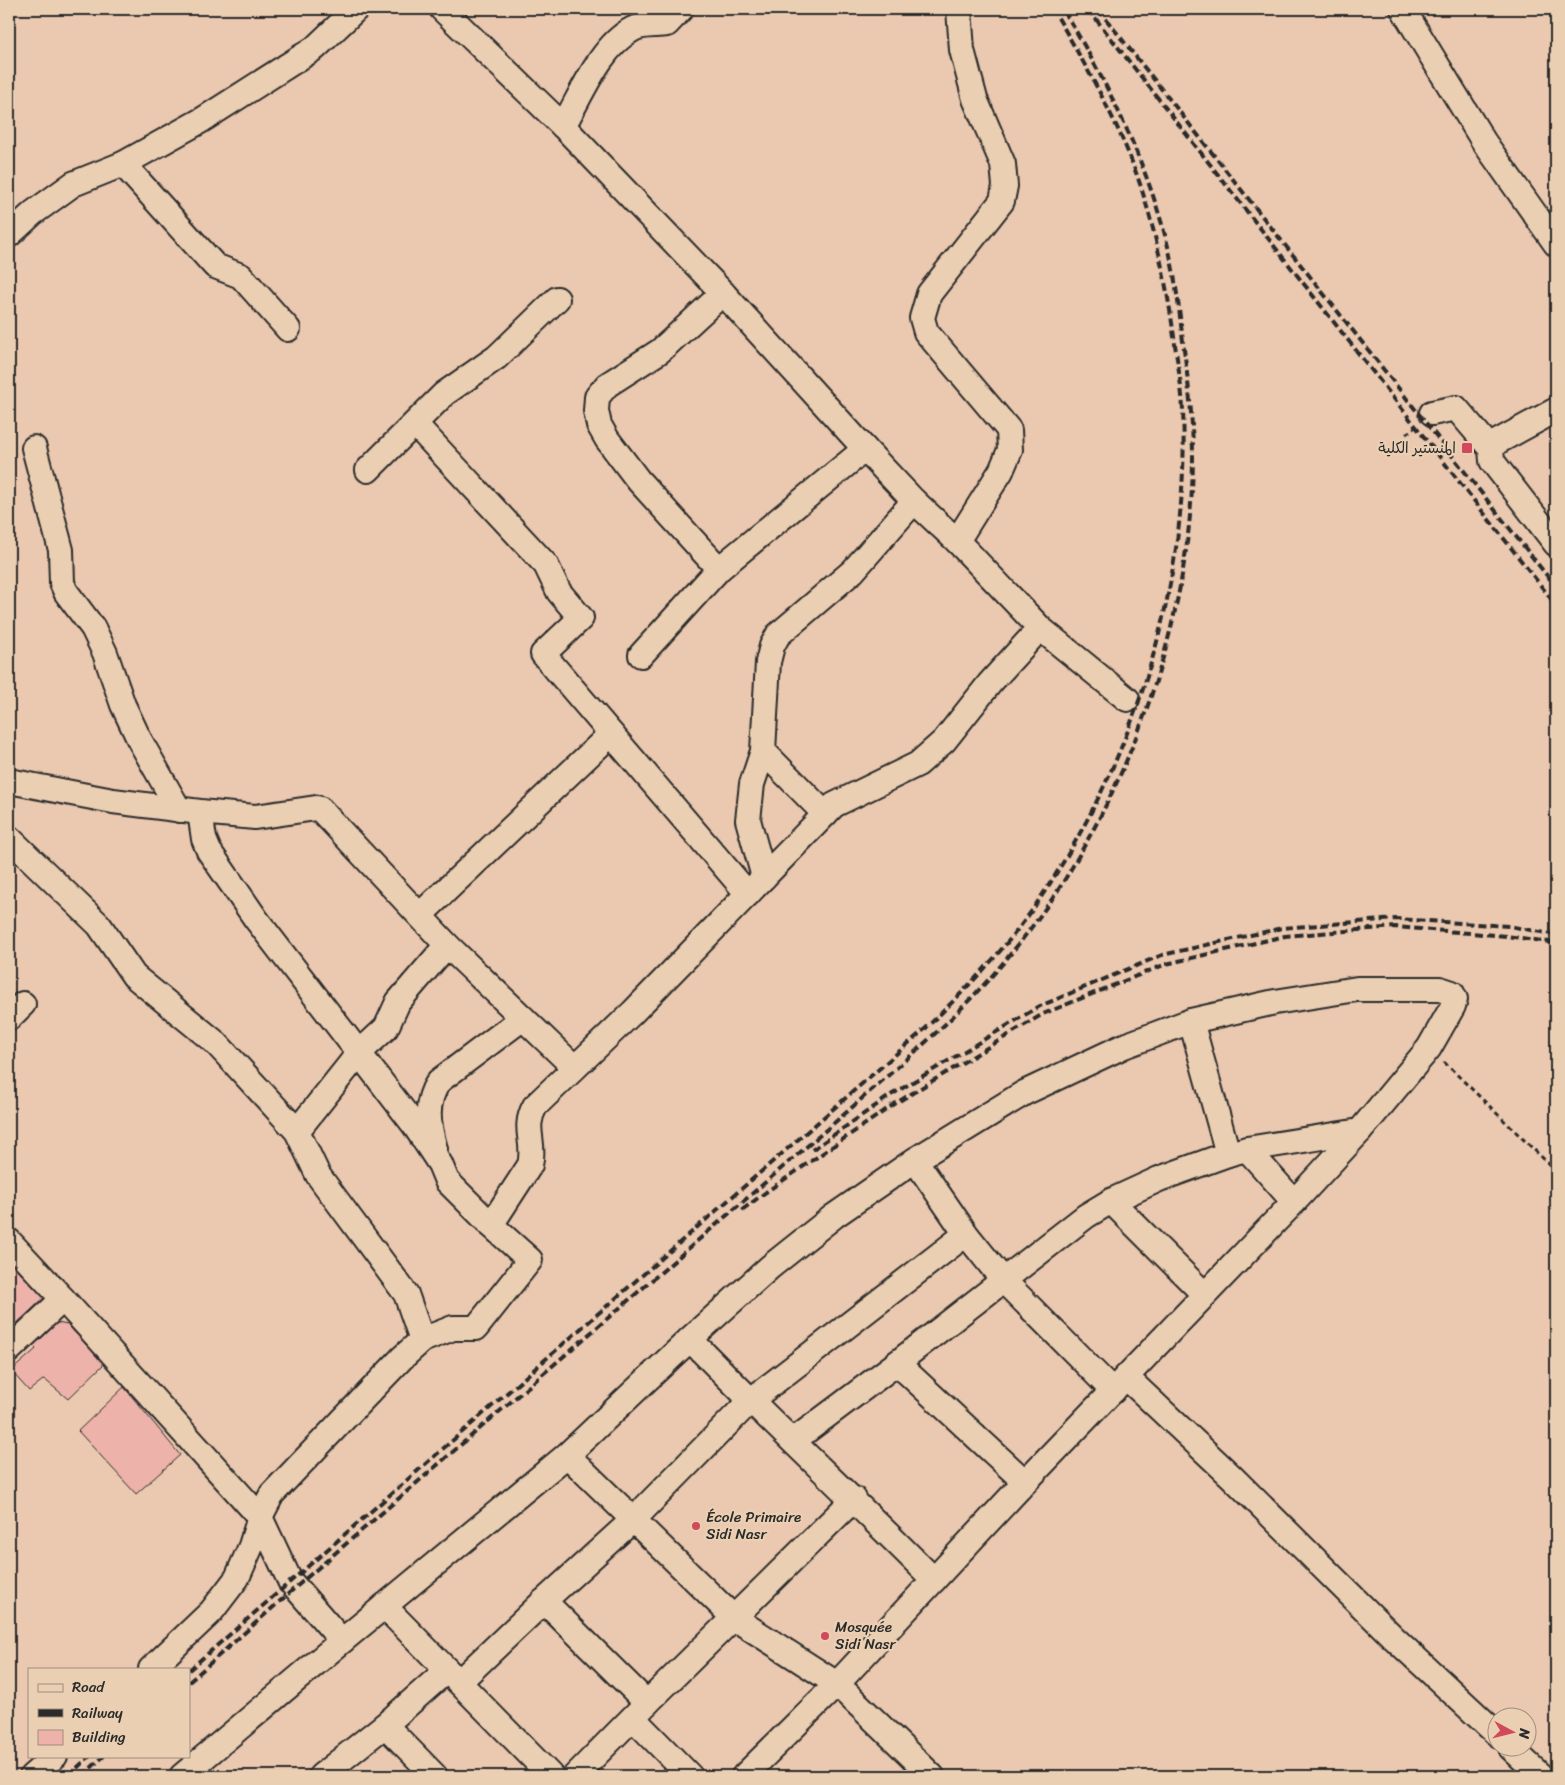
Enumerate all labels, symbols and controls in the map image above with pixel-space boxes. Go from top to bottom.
place label: المنستير الكلية [1378,435,1456,461]
marker: المنستير الكلية [1460,441,1474,455]
place label: École Primaire Sidi Nasr [706,1504,801,1547]
marker: École Primaire Sidi Nasr [690,1520,702,1532]
place label: Mosquée Sidi Nasr [835,1614,896,1657]
marker: Mosquée Sidi Nasr [819,1630,831,1642]
legend [28,1668,190,1758]
text: Road [72,1674,105,1700]
text: Railway [72,1700,123,1726]
north arrow [1488,1708,1538,1758]
text: Building [72,1724,126,1750]
text: N [1511,1726,1538,1740]

